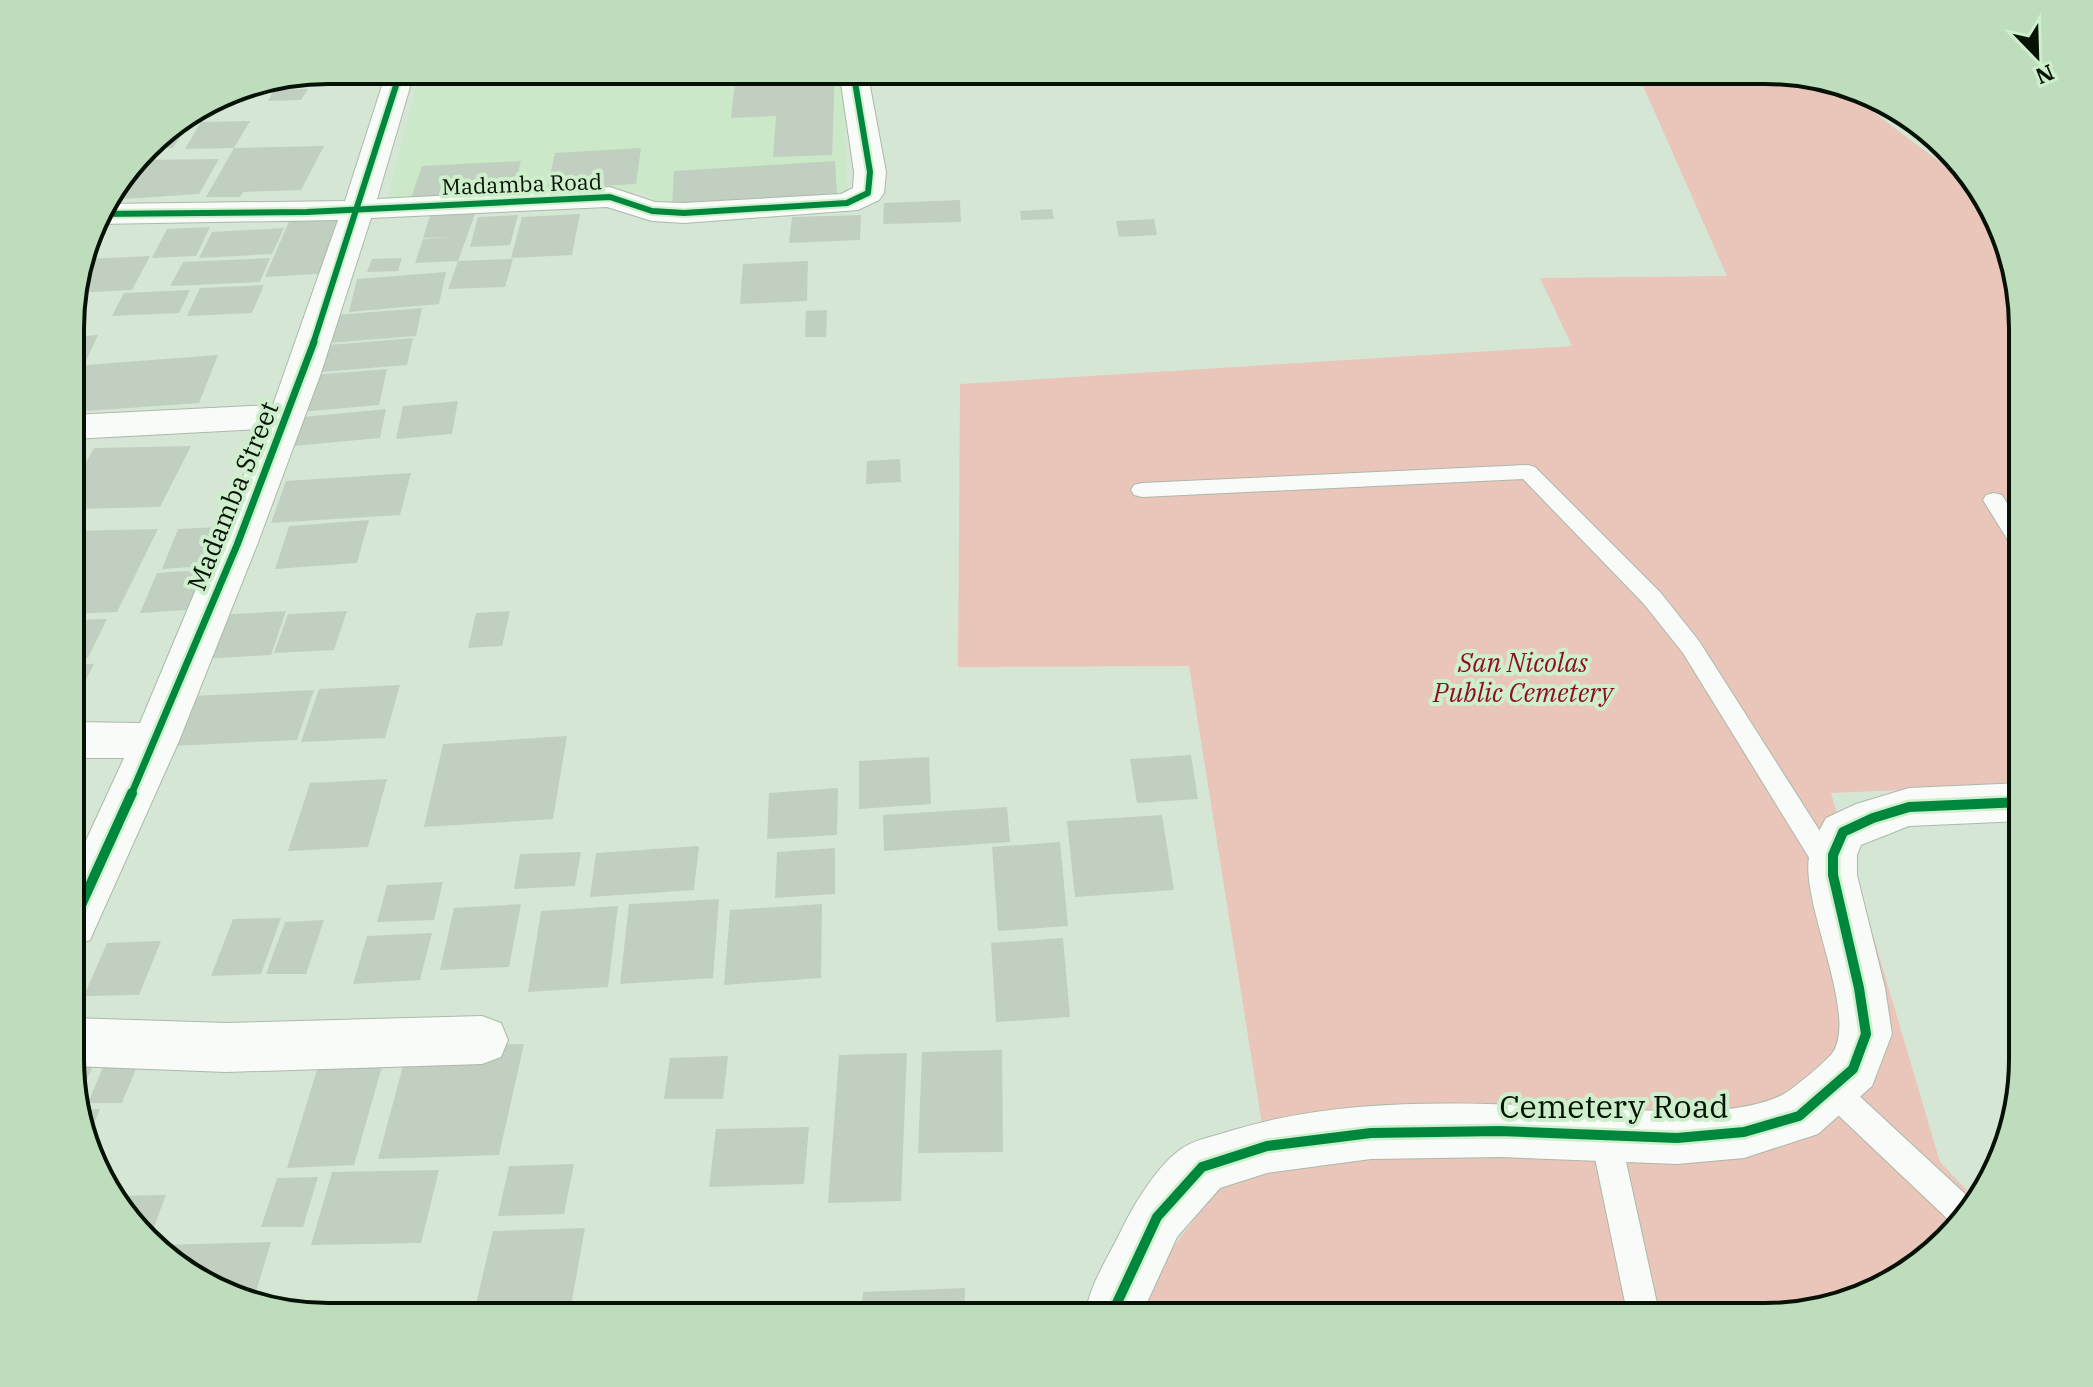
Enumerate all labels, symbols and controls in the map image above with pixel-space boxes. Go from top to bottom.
north arrow [1997,16,2077,96]
text: N [2031,58,2059,92]
street label: Madamba Road [441,166,603,201]
street label: Madamba Street [179,396,285,595]
park label: San Nicolas Public Cemetery [1432,645,1615,709]
street label: Cemetery Road [1499,1085,1729,1127]

